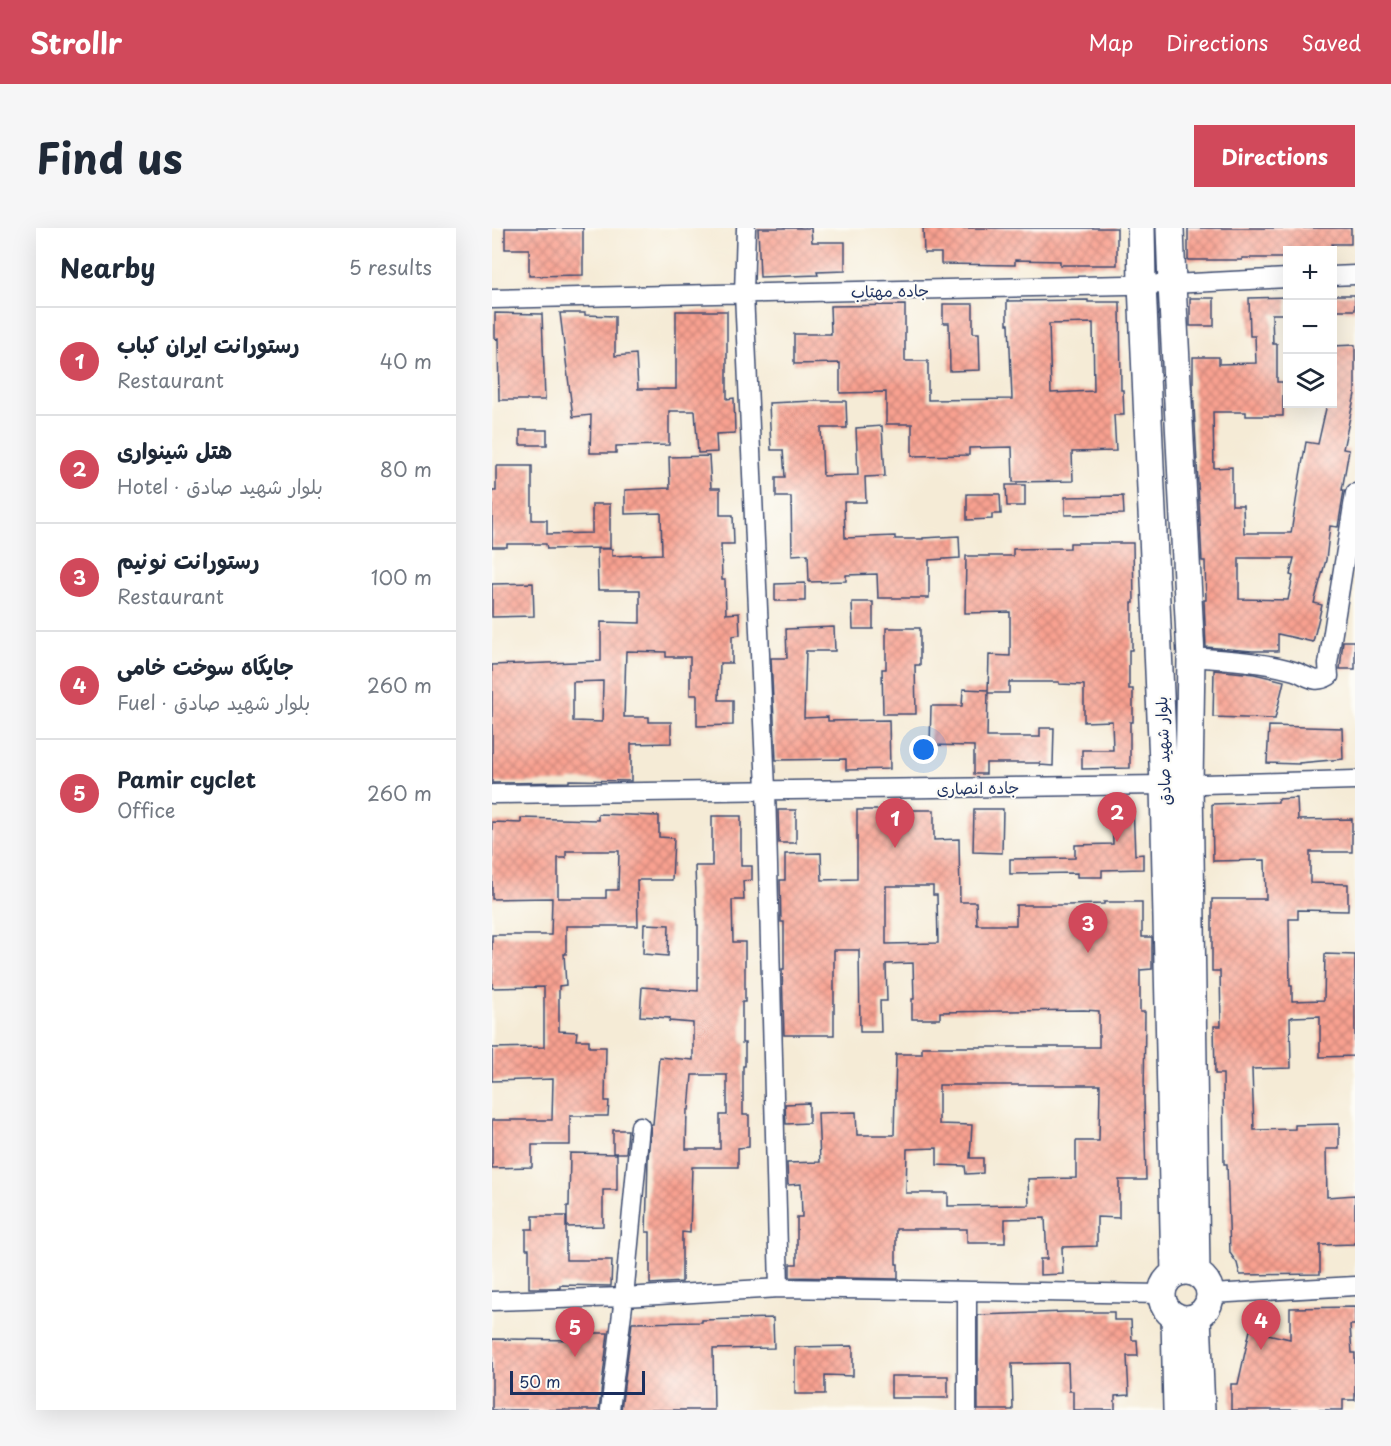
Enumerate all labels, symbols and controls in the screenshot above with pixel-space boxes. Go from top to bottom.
text: Strollr [30,21,122,64]
text: Map [1088,26,1133,58]
text: Directions [1166,26,1268,58]
text: Saved [1301,26,1361,58]
text: Find us [36,125,183,188]
button: Directions [1194,125,1355,187]
map controls [1283,246,1337,408]
button: + [1283,246,1337,300]
text: Nearby [60,248,155,287]
text: 5 results [349,252,432,282]
street label: جاده مهتاب [851,277,929,303]
button: − [1283,300,1337,354]
text: رستورانت ایران کباب [117,327,300,360]
text: 1 [75,346,84,376]
text: 40 m [380,346,432,376]
button: layers [1283,354,1337,408]
text: Restaurant [117,365,224,395]
text: هتل شینواری [117,433,232,466]
text: 2 [72,454,87,484]
text: 80 m [380,454,432,484]
text: Hotel · بلوار شهید صادق [117,471,323,501]
text: رستورانت نونیم [117,543,259,576]
text: 3 [73,562,86,592]
text: 100 m [371,562,432,592]
text: Restaurant [117,581,224,611]
text: جایگاه سوخت خامی [117,649,294,682]
text: 4 [73,670,86,700]
text: 260 m [367,670,432,700]
text: Fuel · بلوار شهید صادق [117,687,310,717]
street label: بلوار شهید صادق [1148,696,1176,806]
your location [909,735,938,764]
text: Pamir cyclet [117,762,256,795]
street label: جاده انصاری [936,774,1020,800]
text: 5 [73,778,86,808]
text: 260 m [367,778,432,808]
pin: 2 [1098,792,1136,842]
text: Office [117,795,175,825]
pin: 1 [876,798,914,848]
pin: 3 [1068,904,1108,953]
pin: 4 [1242,1300,1280,1350]
pin: 5 [556,1308,595,1357]
scale bar [510,1368,645,1396]
text: 50 m [519,1369,560,1393]

